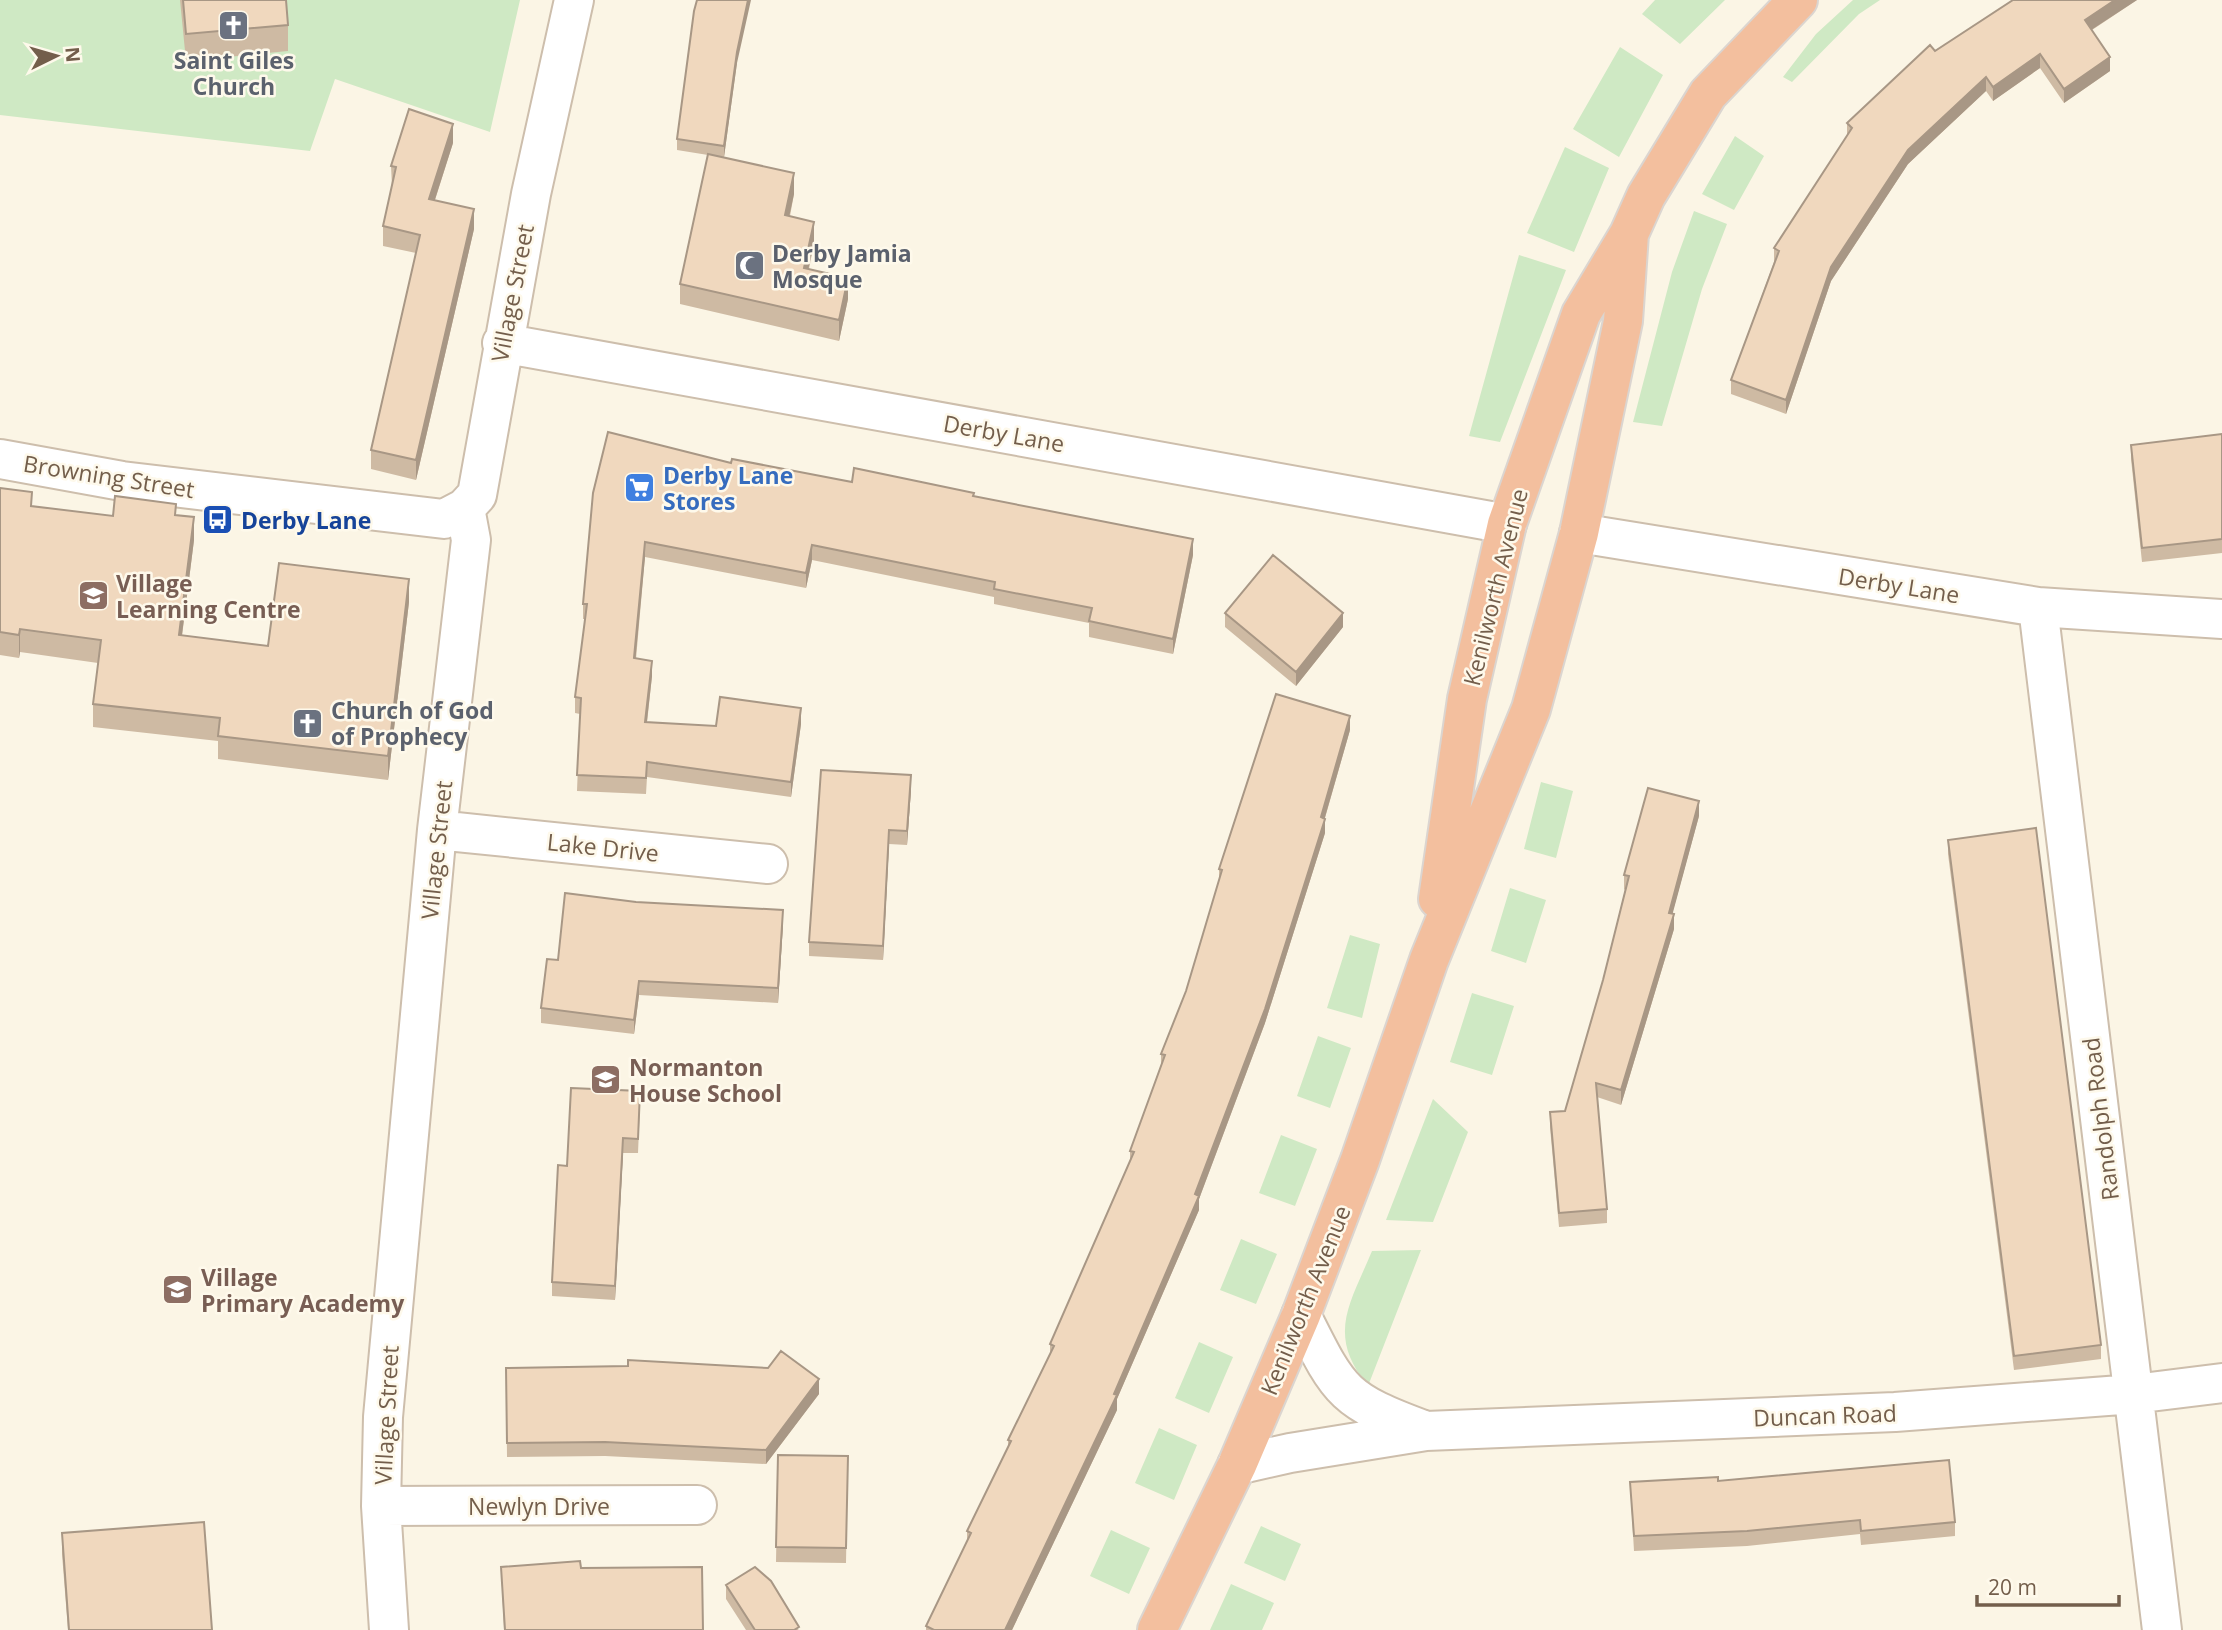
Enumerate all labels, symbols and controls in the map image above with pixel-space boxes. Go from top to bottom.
church icon: Saint Giles Church [217,9,251,43]
north arrow [21,21,91,91]
place label: Saint Giles Church [174,44,294,102]
text: N [59,46,87,63]
street label: Village Street [483,221,541,365]
place label: Derby Jamia Mosque [772,237,912,295]
mosque icon: Derby Jamia Mosque [732,249,766,283]
street label: Derby Lane [941,407,1067,459]
street label: Browning Street [21,447,197,505]
place label: Derby Lane Stores [663,459,793,517]
supermarket icon: Derby Lane Stores [623,471,657,505]
street label: Kenilworth Avenue [1455,485,1535,689]
bus stop icon: Derby Lane [201,503,235,537]
place label: Derby Lane [241,504,371,536]
street label: Derby Lane [1836,560,1962,610]
place label: Village Learning Centre [116,567,301,625]
school or university icon: Village Learning Centre [76,579,110,613]
place label: Church of God of Prophecy [331,694,494,752]
church icon: Church of God of Prophecy [291,706,325,740]
street label: Village Street [413,779,459,921]
street label: Lake Drive [546,825,660,869]
street label: Randolph Road [2074,1036,2126,1202]
place label: Normanton House School [629,1051,782,1109]
school or university icon: Normanton House School [589,1063,623,1097]
street label: Kenilworth Avenue [1252,1200,1358,1400]
place label: Village Primary Academy [201,1261,405,1319]
school or university icon: Village Primary Academy [161,1273,195,1307]
street label: Village Street [366,1344,406,1486]
street label: Duncan Road [1753,1397,1897,1433]
street label: Newlyn Drive [468,1490,610,1522]
scale bar [1977,1564,2119,1608]
text: 20 m [1988,1573,2037,1601]

